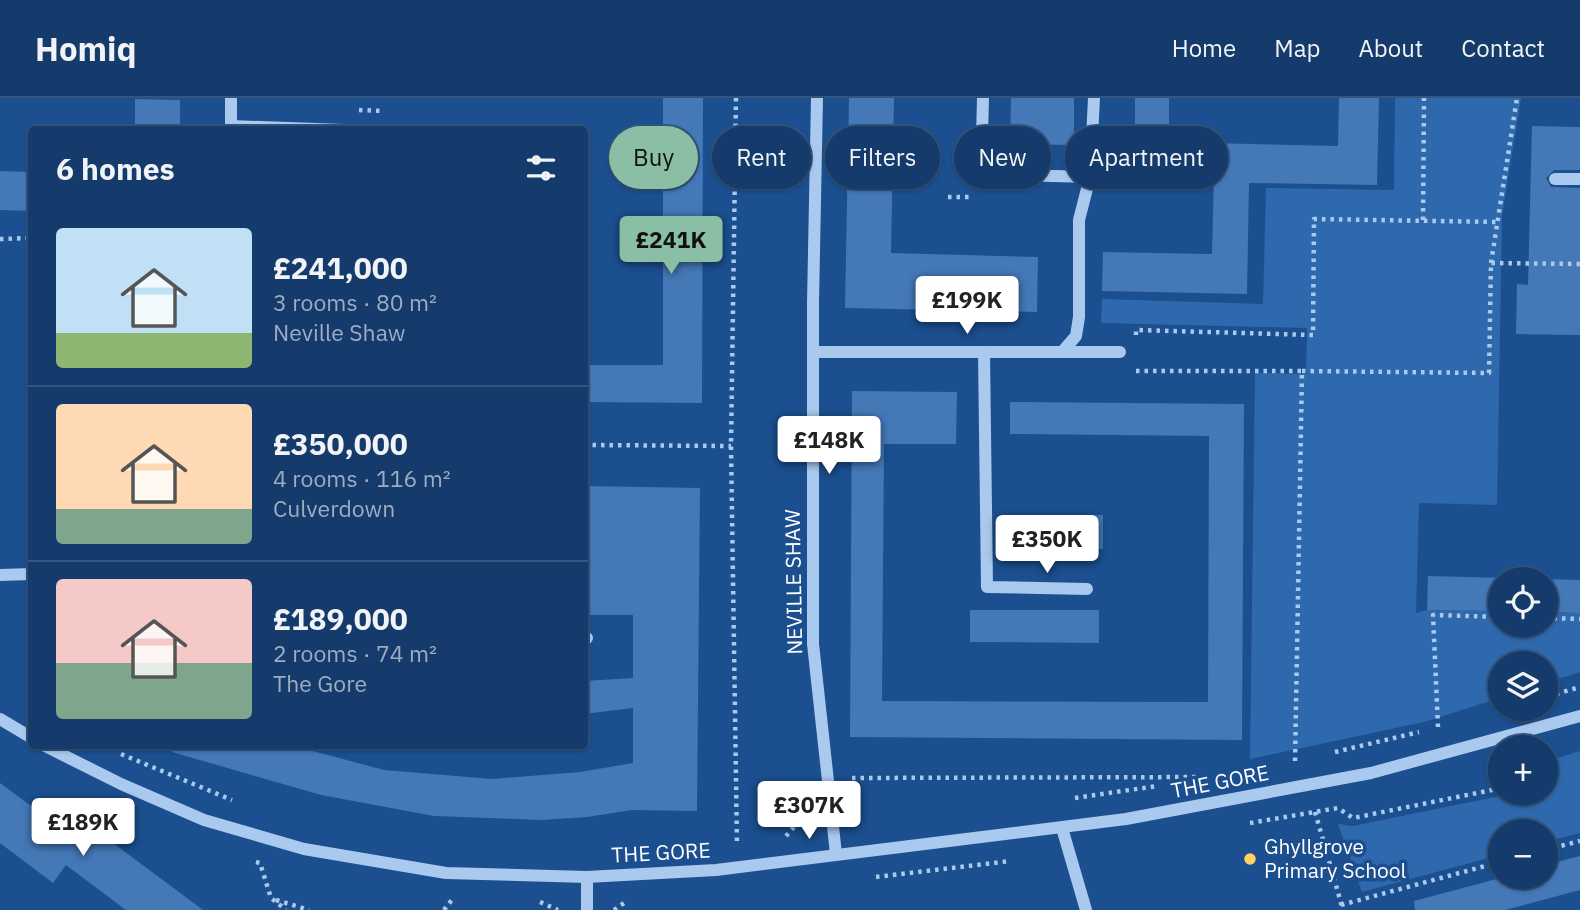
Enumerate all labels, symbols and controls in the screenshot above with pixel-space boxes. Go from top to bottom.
text: Homiq [35,27,137,70]
text: Home [1172,32,1236,64]
text: Map [1274,32,1320,64]
text: About [1358,32,1423,64]
text: Contact [1461,32,1545,64]
chip: Buy [609,126,698,189]
chip: Rent [712,126,811,189]
chip: Filters [825,126,940,189]
chip: New [954,126,1051,189]
chip: Apartment [1065,126,1228,189]
text: 6 homes [56,149,175,188]
icon: filters [522,149,560,187]
pin: £241K [622,216,720,276]
text: £241K [636,224,706,254]
text: £241,000 [273,248,408,287]
icon: home [112,256,196,340]
pin: £199K [918,276,1016,336]
text: £199K [932,284,1002,314]
text: 3 rooms · 80 m² [273,287,437,317]
text: Neville Shaw [273,317,406,347]
pin: £148K [780,416,878,476]
text: £350,000 [273,424,408,463]
text: £148K [794,424,864,454]
icon: home [112,432,196,516]
text: 4 rooms · 116 m² [273,463,451,493]
text: Culverdown [273,493,395,523]
street label: NEVILLE SHAW [778,509,808,655]
pin: £350K [998,516,1096,575]
text: £350K [1012,523,1082,553]
map controls [1488,567,1558,889]
button: locate [1488,567,1558,637]
text: £189,000 [273,599,408,638]
icon: home [112,607,196,691]
text: 2 rooms · 74 m² [273,638,437,668]
button: layers [1488,651,1558,721]
text: The Gore [273,668,367,698]
button: + [1488,735,1558,805]
street label: THE GORE [1168,758,1271,804]
pin: £307K [760,782,858,841]
text: £307K [774,789,844,819]
pin: £189K [34,798,132,858]
text: £189K [48,806,118,836]
button: − [1488,819,1558,889]
place label: Ghyllgrove Primary School [1264,832,1407,884]
street label: THE GORE [611,835,711,869]
marker: Ghyllgrove Primary School [1242,851,1258,867]

